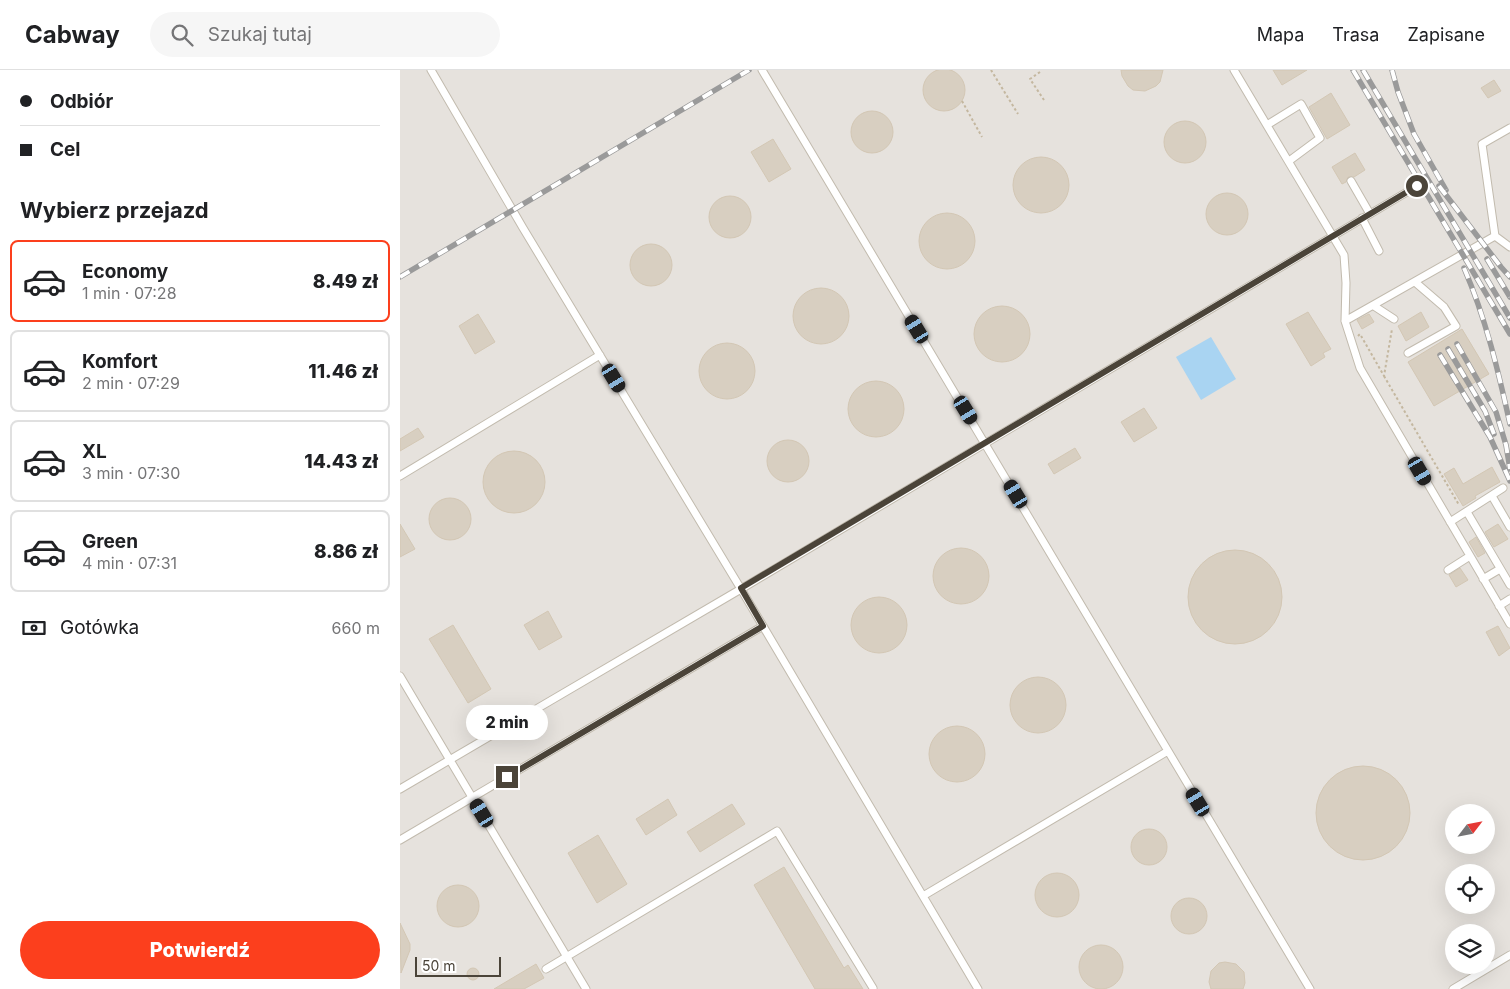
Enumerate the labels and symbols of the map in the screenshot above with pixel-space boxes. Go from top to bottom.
route start [1406,175,1428,197]
car [902,312,931,346]
car [599,361,628,395]
car [951,393,980,427]
car [1406,454,1433,488]
car [1001,477,1030,511]
callout: 2 min [466,704,548,740]
route end [496,766,518,788]
car [1183,785,1212,819]
car [467,796,496,830]
north arrow [1445,804,1495,854]
scale bar [415,954,501,977]

